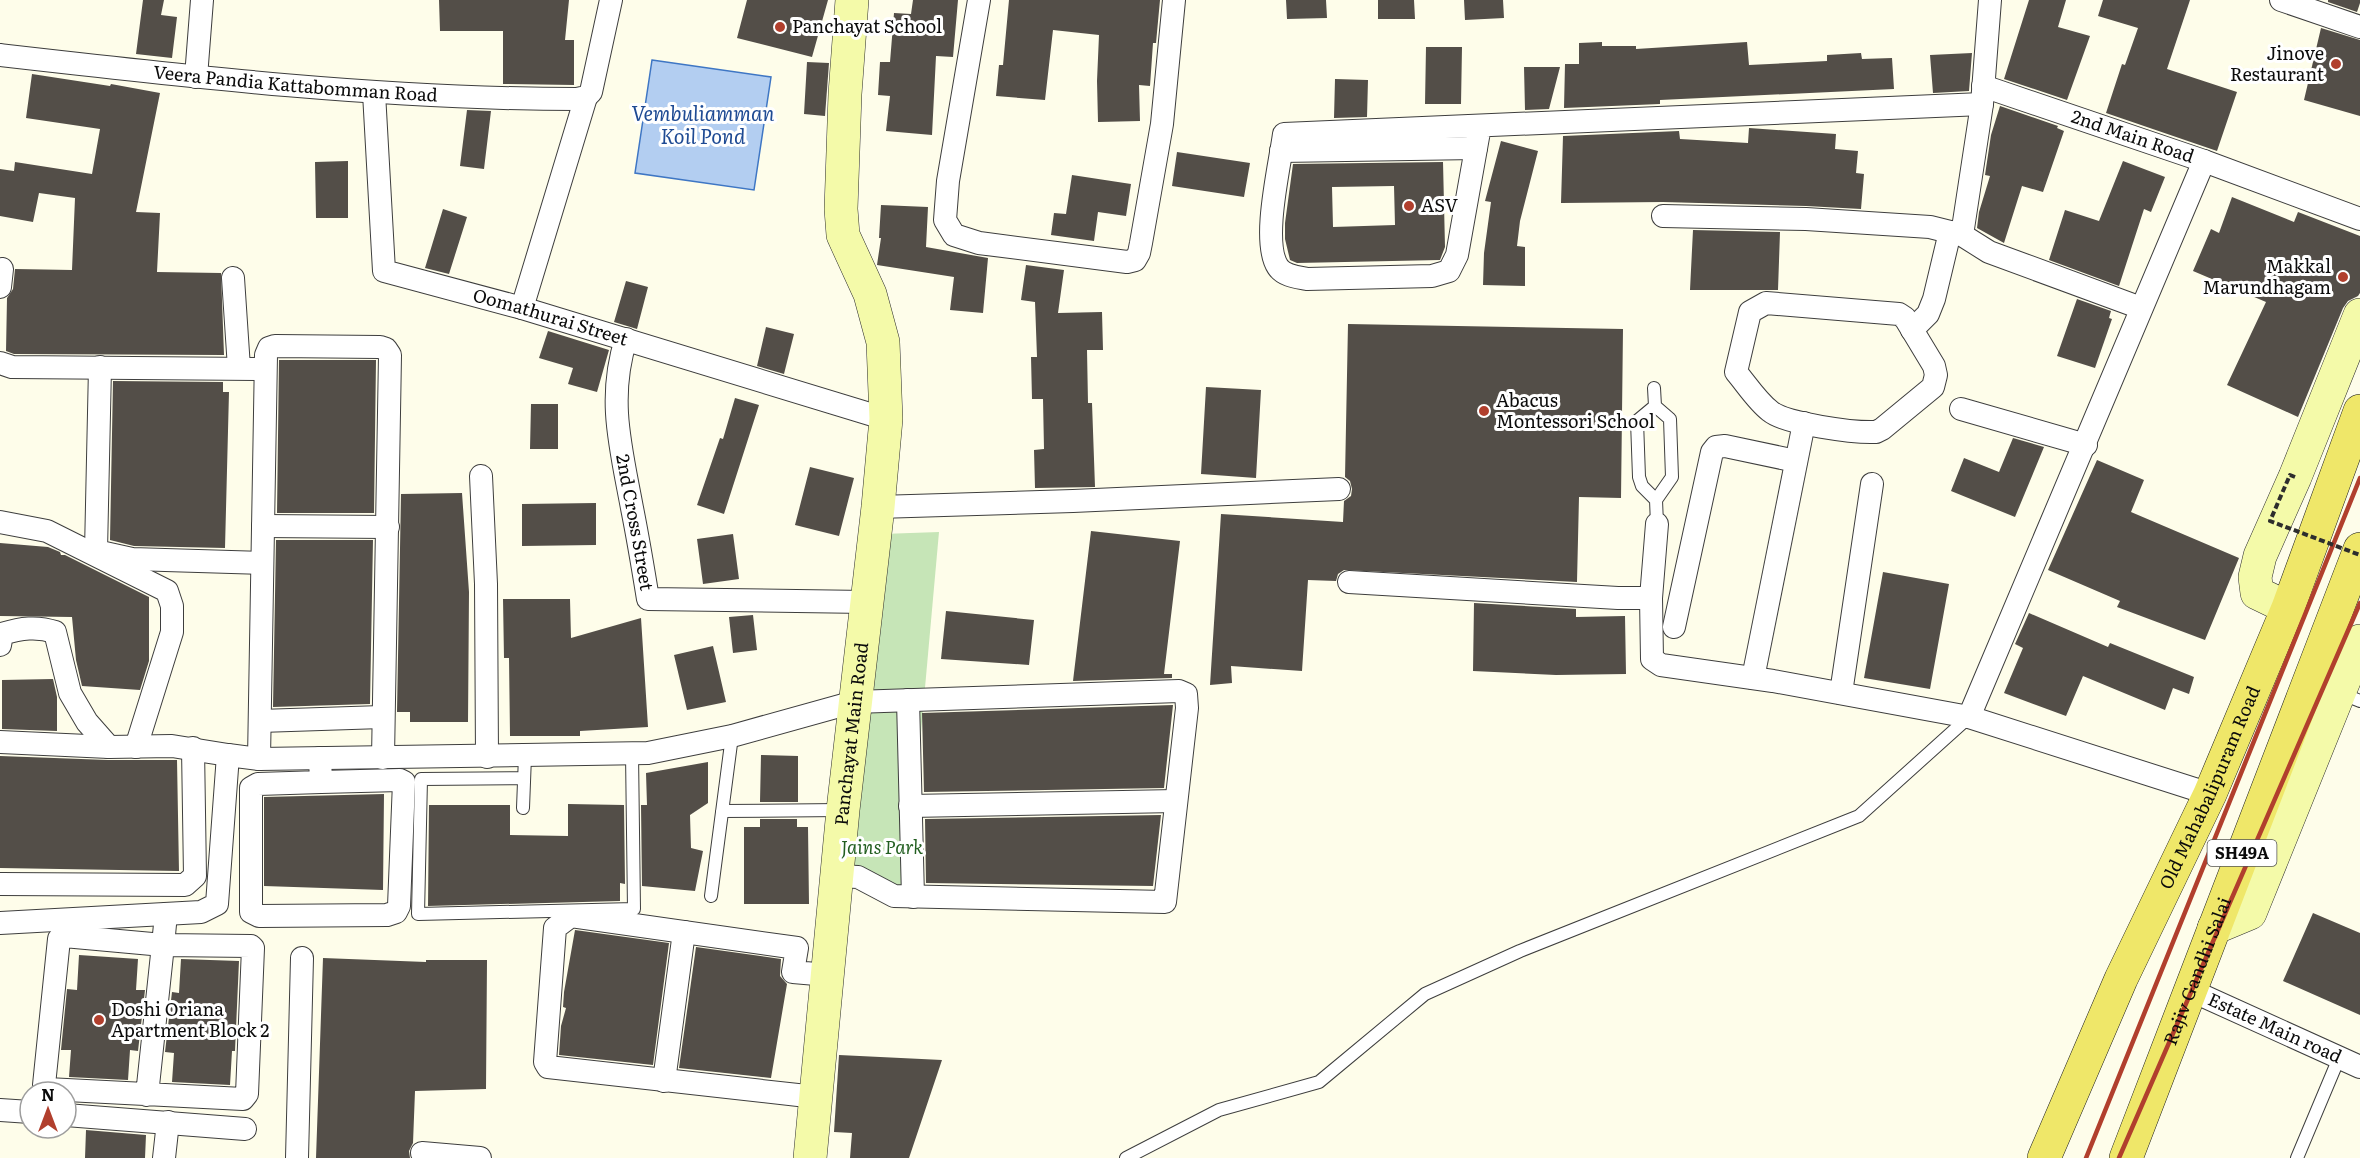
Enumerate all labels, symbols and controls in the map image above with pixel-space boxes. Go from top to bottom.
place label: Panchayat School [792,12,942,39]
marker: Panchayat School [773,20,787,34]
place label: Jinove Restaurant [2230,39,2325,87]
street label: Veera Pandia Kattabomman Road [152,57,438,107]
marker: Jinove Restaurant [2329,57,2343,71]
water label: Vembuliamman Koil Pond [632,97,775,150]
street label: 2nd Main Road [2068,102,2198,169]
place label: ASV [1421,191,1458,218]
marker: ASV [1402,199,1416,213]
place label: Makkal Marundhagam [2203,252,2331,300]
marker: Makkal Marundhagam [2336,270,2350,284]
street label: Oomathurai Street [470,280,632,352]
place label: Abacus Montessori School [1496,386,1655,434]
marker: Abacus Montessori School [1477,404,1491,418]
street label: 2nd Cross Street [610,452,662,593]
street label: Panchayat Main Road [827,641,874,827]
street label: Old Mahabalipuram Road [2151,681,2266,893]
park label: Jains Park [841,833,923,860]
road number: SH49A [2208,840,2276,866]
street label: Rajiv Gandhi Salai [2156,893,2237,1049]
street label: Estate Main road [2204,985,2347,1069]
place label: Doshi Oriana Apartment Block 2 [111,995,270,1043]
marker: Doshi Oriana Apartment Block 2 [92,1013,106,1027]
north arrow [18,1080,78,1140]
text: N [41,1082,55,1106]

